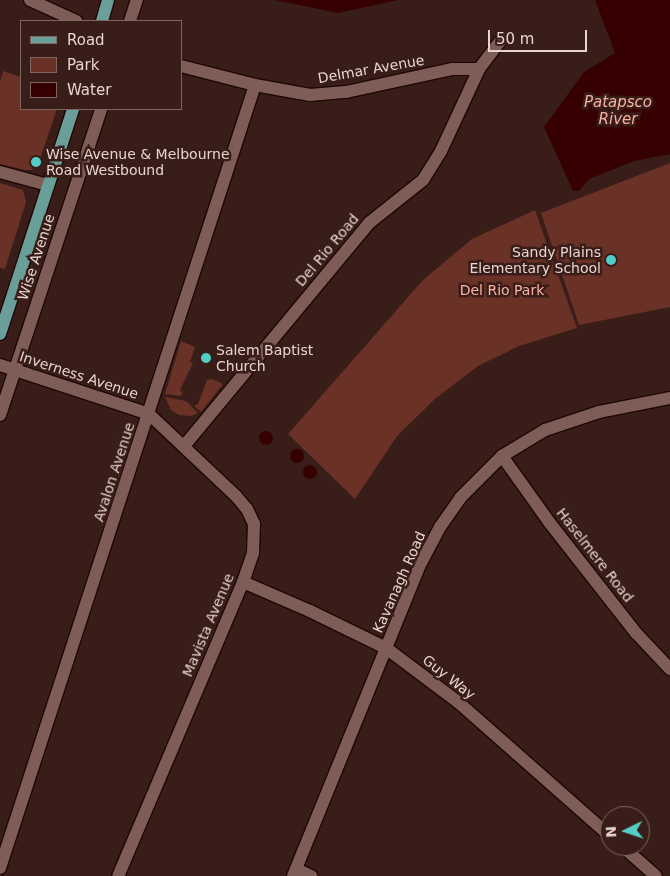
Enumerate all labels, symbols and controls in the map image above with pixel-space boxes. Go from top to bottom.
legend [20,20,182,110]
scale bar [490,20,589,52]
text: 50 m [496,30,534,48]
text: Road [67,31,105,49]
street label: Delmar Avenue [316,51,426,87]
text: Park [67,56,99,74]
text: Water [67,81,111,99]
water label: Patapsco River [584,93,652,128]
place label: Wise Avenue & Melbourne Road Westbound [46,146,230,178]
marker: Wise Avenue & Melbourne Road Westbound [30,156,42,168]
street label: Del Rio Road [292,210,362,290]
street label: Wise Avenue [14,212,58,302]
place label: Sandy Plains Elementary School [469,244,601,276]
marker: Sandy Plains Elementary School [605,254,617,266]
park label: Del Rio Park [460,282,544,298]
place label: Salem Baptist Church [216,342,313,374]
street label: Inverness Avenue [17,348,141,402]
marker: Salem Baptist Church [200,352,212,364]
street label: Avalon Avenue [90,420,138,524]
street label: Haselmere Road [553,505,637,605]
street label: Kavanagh Road [369,529,429,635]
street label: Mavista Avenue [179,571,237,679]
street label: Guy Way [419,651,479,703]
north arrow [600,806,650,856]
text: N [603,826,619,838]

